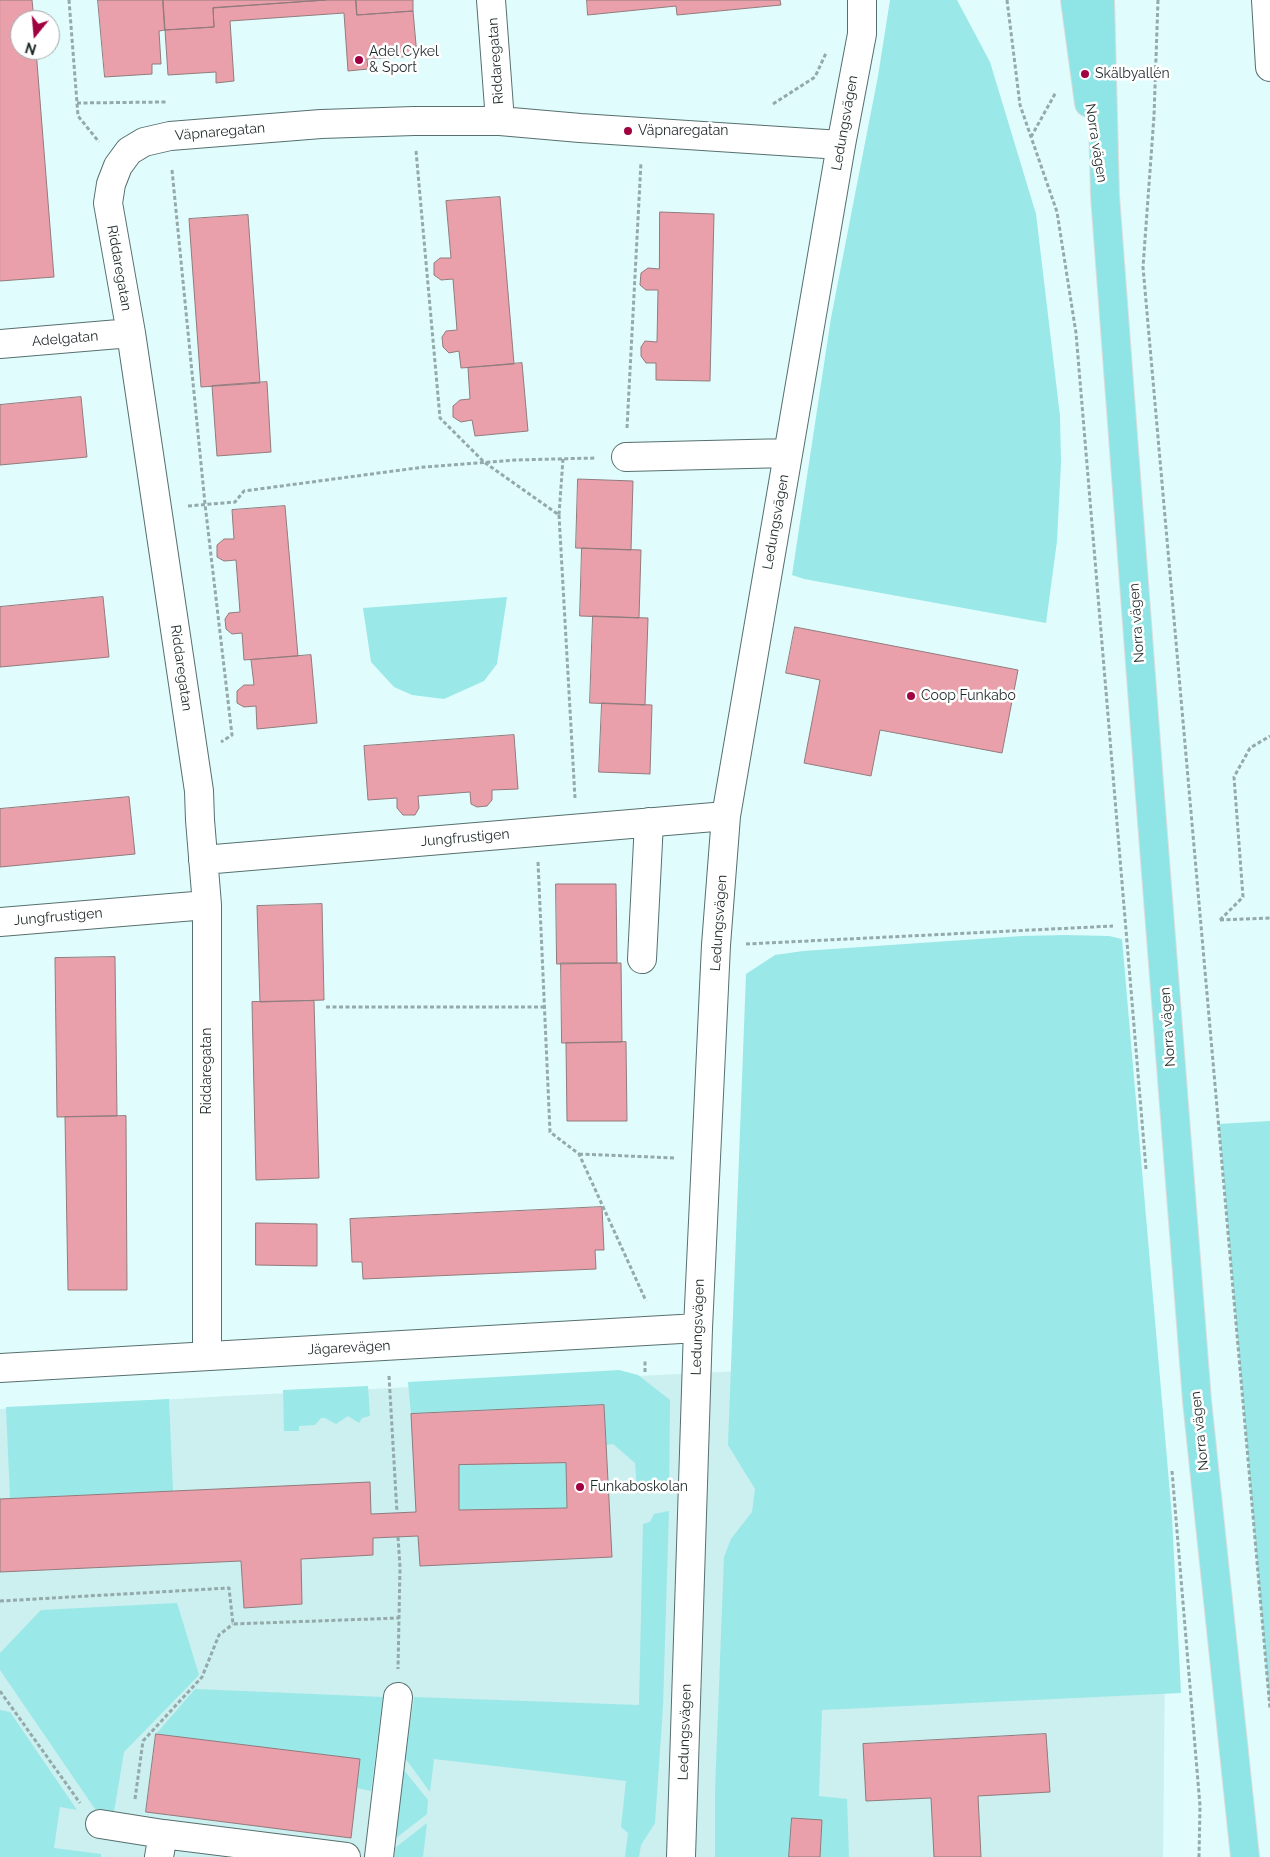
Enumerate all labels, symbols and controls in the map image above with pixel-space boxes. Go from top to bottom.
north arrow [10,10,60,60]
street label: Riddaregatan [485,17,507,105]
text: N [23,39,38,58]
place label: Adel Cykel & Sport [369,44,439,76]
marker: Adel Cykel & Sport [353,54,365,66]
place label: Skälbyallén [1095,66,1170,82]
marker: Skälbyallén [1079,68,1091,80]
street label: Ledungsvägen [828,74,862,172]
street label: Norra vägen [1081,102,1111,184]
street label: Väpnaregatan [174,120,266,144]
place label: Väpnaregatan [638,123,728,139]
marker: Väpnaregatan [622,125,634,137]
street label: Riddaregatan [103,224,135,312]
street label: Adelgatan [31,328,99,350]
street label: Ledungsvägen [759,473,793,571]
street label: Norra vägen [1126,583,1148,663]
street label: Riddaregatan [167,624,195,712]
place label: Coop Funkabo [921,688,1016,704]
marker: Coop Funkabo [905,690,917,702]
street label: Jungfrustigen [420,826,510,850]
street label: Ledungsvägen [707,874,731,972]
street label: Jungfrustigen [13,905,103,929]
street label: Norra vägen [1157,987,1179,1067]
street label: Riddaregatan [199,1028,215,1114]
street label: Ledungsvägen [688,1278,708,1376]
street label: Jägarevägen [307,1337,391,1359]
street label: Norra vägen [1187,1390,1213,1472]
place label: Funkaboskolan [590,1479,688,1495]
marker: Funkaboskolan [574,1481,586,1493]
street label: Ledungsvägen [675,1683,695,1781]

